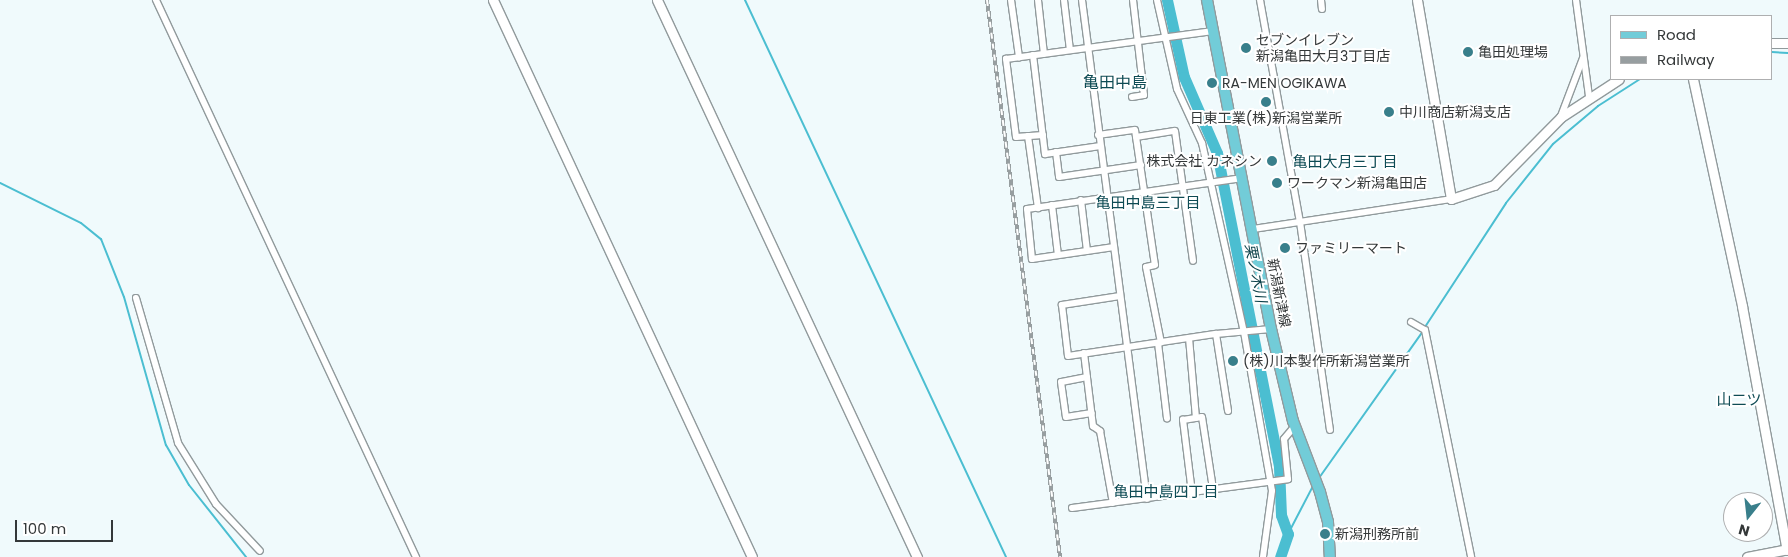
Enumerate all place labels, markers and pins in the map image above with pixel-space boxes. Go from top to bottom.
place label: セブンイレブン 新潟亀田大月3丁目店 [1256,32,1390,64]
marker: セブンイレブン 新潟亀田大月3丁目店 [1240,42,1252,54]
place label: 亀田処理場 [1478,44,1548,60]
marker: 亀田処理場 [1462,46,1474,58]
place label: RA-MEN OGIKAWA [1222,75,1347,91]
marker: RA-MEN OGIKAWA [1206,77,1218,89]
marker: 日東工業(株)新潟営業所 [1260,96,1272,108]
place label: 中川商店新潟支店 [1399,104,1511,120]
marker: 中川商店新潟支店 [1383,106,1395,118]
place label: 日東工業(株)新潟営業所 [1190,110,1342,126]
place label: 株式会社 カネシン [1146,153,1262,169]
marker: 株式会社 カネシン [1266,155,1278,167]
place label: ワークマン新潟亀田店 [1287,175,1427,191]
marker: ワークマン新潟亀田店 [1271,177,1283,189]
place label: ファミリーマート [1295,240,1407,256]
marker: ファミリーマート [1279,242,1291,254]
place label: (株)川本製作所新潟営業所 [1243,353,1410,369]
marker: (株)川本製作所新潟営業所 [1227,355,1239,367]
place label: 新潟刑務所前 [1335,526,1419,542]
marker: 新潟刑務所前 [1319,528,1331,540]

